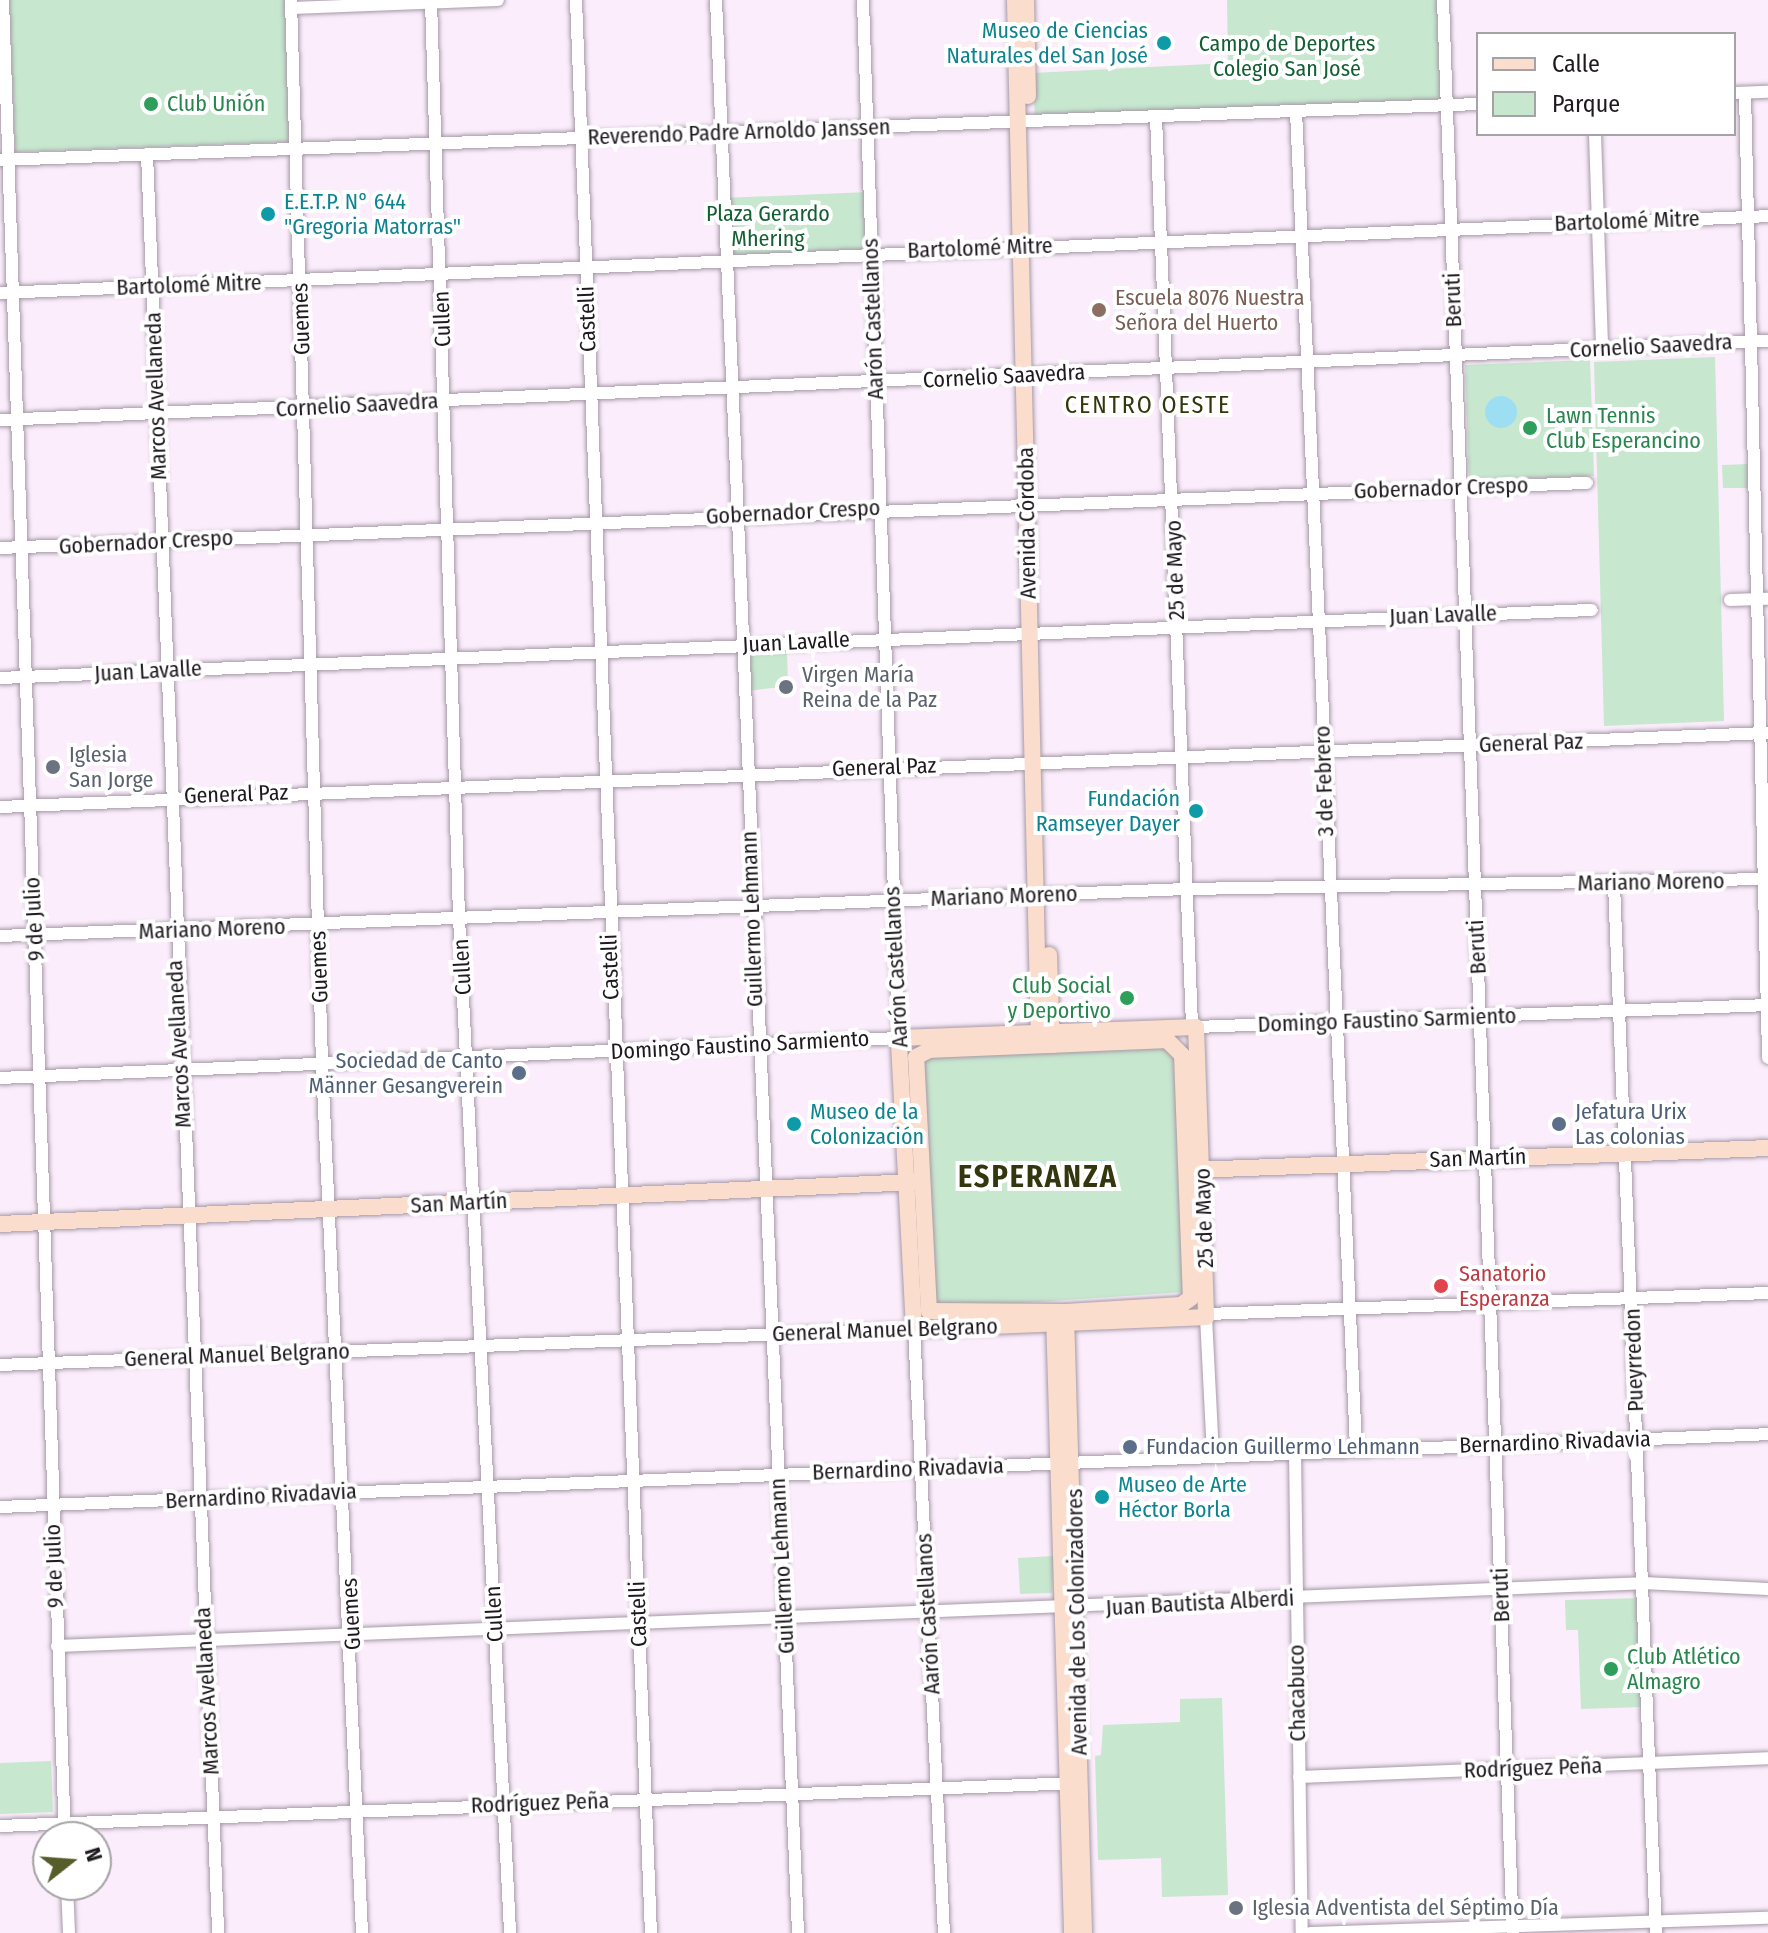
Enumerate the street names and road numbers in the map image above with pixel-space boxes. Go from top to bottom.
street label: Reverendo Padre Arnoldo Janssen [587,114,891,150]
street label: Bartolomé Mitre [1554,205,1700,237]
street label: Bartolomé Mitre [907,232,1053,264]
street label: Aarón Castellanos [857,238,889,400]
street label: Bartolomé Mitre [116,269,262,301]
street label: Beruti [1439,272,1467,328]
street label: Guemes [287,282,315,356]
street label: Castelli [573,286,601,352]
street label: Cullen [428,290,456,348]
street label: Marcos Avellaneda [140,312,172,480]
street label: Cornelio Saavedra [1569,329,1733,363]
street label: Cornelio Saavedra [922,359,1086,393]
street label: Cornelio Saavedra [275,388,439,422]
street label: Avenida Córdoba [1012,447,1042,599]
street label: Gobernador Crespo [1353,472,1529,504]
street label: Gobernador Crespo [705,494,881,530]
street label: 25 de Mayo [1160,519,1190,621]
street label: Gobernador Crespo [58,524,234,560]
street label: Juan Lavalle [1389,600,1497,630]
street label: Juan Lavalle [742,626,850,658]
street label: Juan Lavalle [94,655,202,687]
street label: 3 de Febrero [1309,725,1339,837]
street label: General Paz [1478,728,1584,758]
street label: General Paz [831,752,937,782]
street label: General Paz [183,779,289,809]
street label: Guillermo Lehmann [736,831,768,1007]
street label: Mariano Moreno [1577,868,1725,896]
street label: 9 de Julio [19,876,49,962]
street label: Mariano Moreno [930,880,1078,912]
street label: Aarón Castellanos [879,886,913,1048]
street label: Mariano Moreno [138,913,286,945]
street label: Beruti [1462,919,1492,975]
street label: Guemes [305,930,333,1004]
street label: Castelli [596,934,624,1000]
street label: Cullen [447,938,477,996]
street label: Marcos Avellaneda [161,959,197,1129]
street label: Domingo Faustino Sarmiento [1257,1002,1517,1038]
street label: Domingo Faustino Sarmiento [610,1025,870,1065]
street label: San Martín [1429,1143,1527,1173]
street label: 25 de Mayo [1189,1167,1219,1269]
street label: San Martín [410,1187,508,1219]
street label: Pueyrredon [1619,1308,1649,1412]
street label: General Manuel Belgrano [772,1313,998,1347]
street label: General Manuel Belgrano [124,1338,350,1372]
street label: Bernardino Rivadavia [1459,1425,1651,1459]
street label: Bernardino Rivadavia [812,1452,1004,1486]
street label: Guillermo Lehmann [764,1477,800,1655]
street label: Bernardino Rivadavia [165,1478,357,1514]
street label: Avenida de Los Colonizadores [1061,1488,1093,1756]
street label: 9 de Julio [39,1524,69,1608]
street label: Aarón Castellanos [911,1533,945,1695]
street label: Beruti [1487,1567,1515,1623]
street label: Guemes [336,1577,366,1651]
street label: Castelli [624,1581,652,1647]
street label: Cullen [479,1585,509,1643]
street label: Juan Bautista Alberdi [1105,1585,1295,1621]
street label: Marcos Avellaneda [189,1606,225,1776]
street label: Chacabuco [1283,1644,1311,1742]
street label: Rodríguez Peña [1463,1752,1603,1784]
street label: Rodríguez Peña [470,1787,610,1819]

